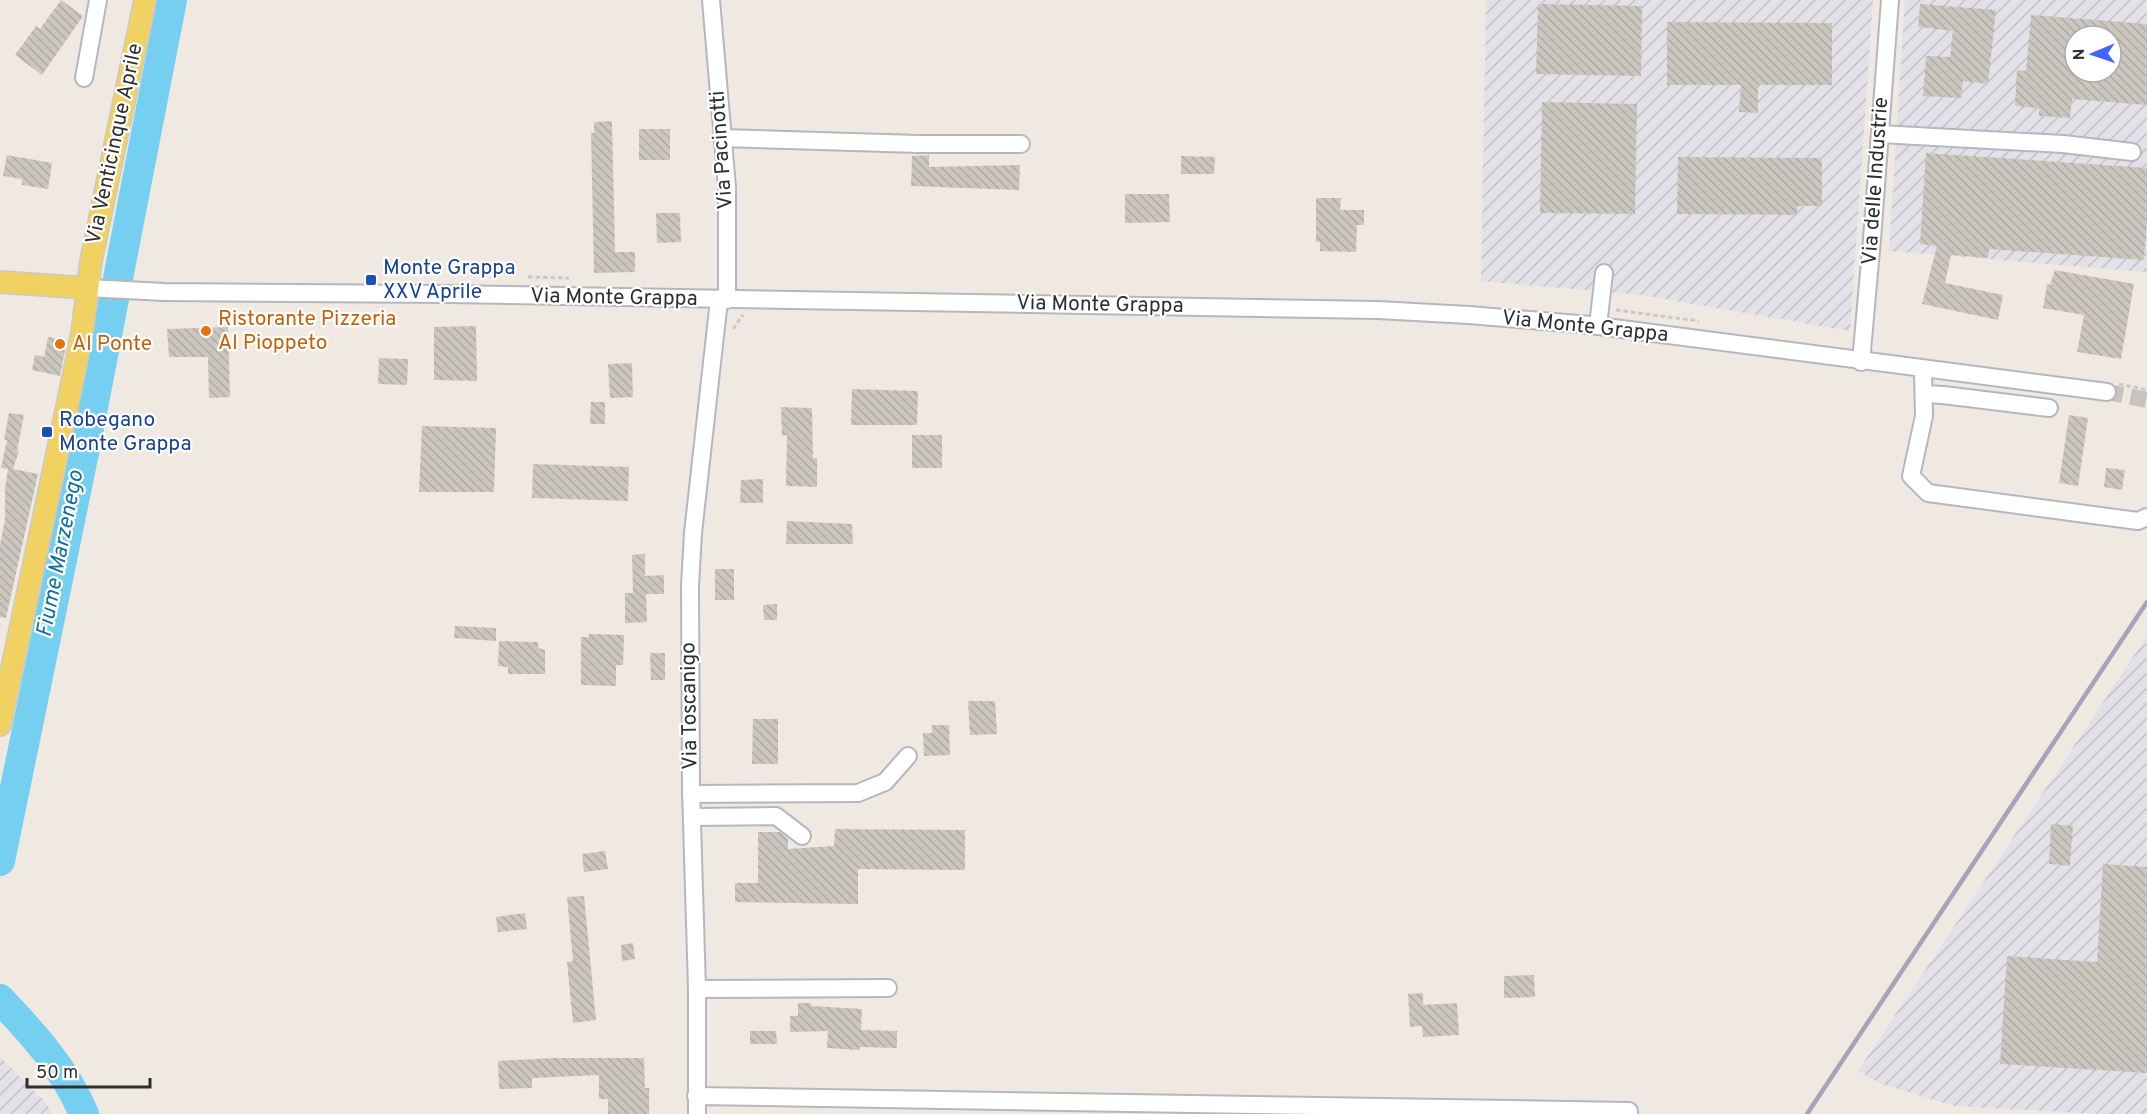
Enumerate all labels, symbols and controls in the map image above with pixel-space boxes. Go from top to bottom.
north arrow [2063,24,2123,84]
street label: Via Venticinque Aprile [80,41,150,247]
text: N [2070,48,2090,61]
street label: Via Pacinotti [704,90,740,210]
street label: Via delle Industrie [1857,96,1895,266]
place label: Monte Grappa XXV Aprile [383,255,516,306]
marker: Monte Grappa XXV Aprile [364,273,378,287]
street label: Via Monte Grappa [530,283,698,313]
street label: Via Monte Grappa [1016,290,1184,320]
street label: Via Monte Grappa [1500,305,1670,349]
place label: Ristorante Pizzeria Al Pioppeto [218,306,396,357]
marker: Ristorante Pizzeria Al Pioppeto [199,324,213,338]
place label: Al Ponte [72,331,152,358]
marker: Al Ponte [53,337,67,351]
place label: Robegano Monte Grappa [59,407,192,458]
marker: Robegano Monte Grappa [40,425,54,439]
water label: Fiume Marzenego [32,468,90,639]
street label: Via Toscanigo [675,642,705,770]
scale bar [27,1051,150,1089]
text: 50 m [36,1062,78,1085]

